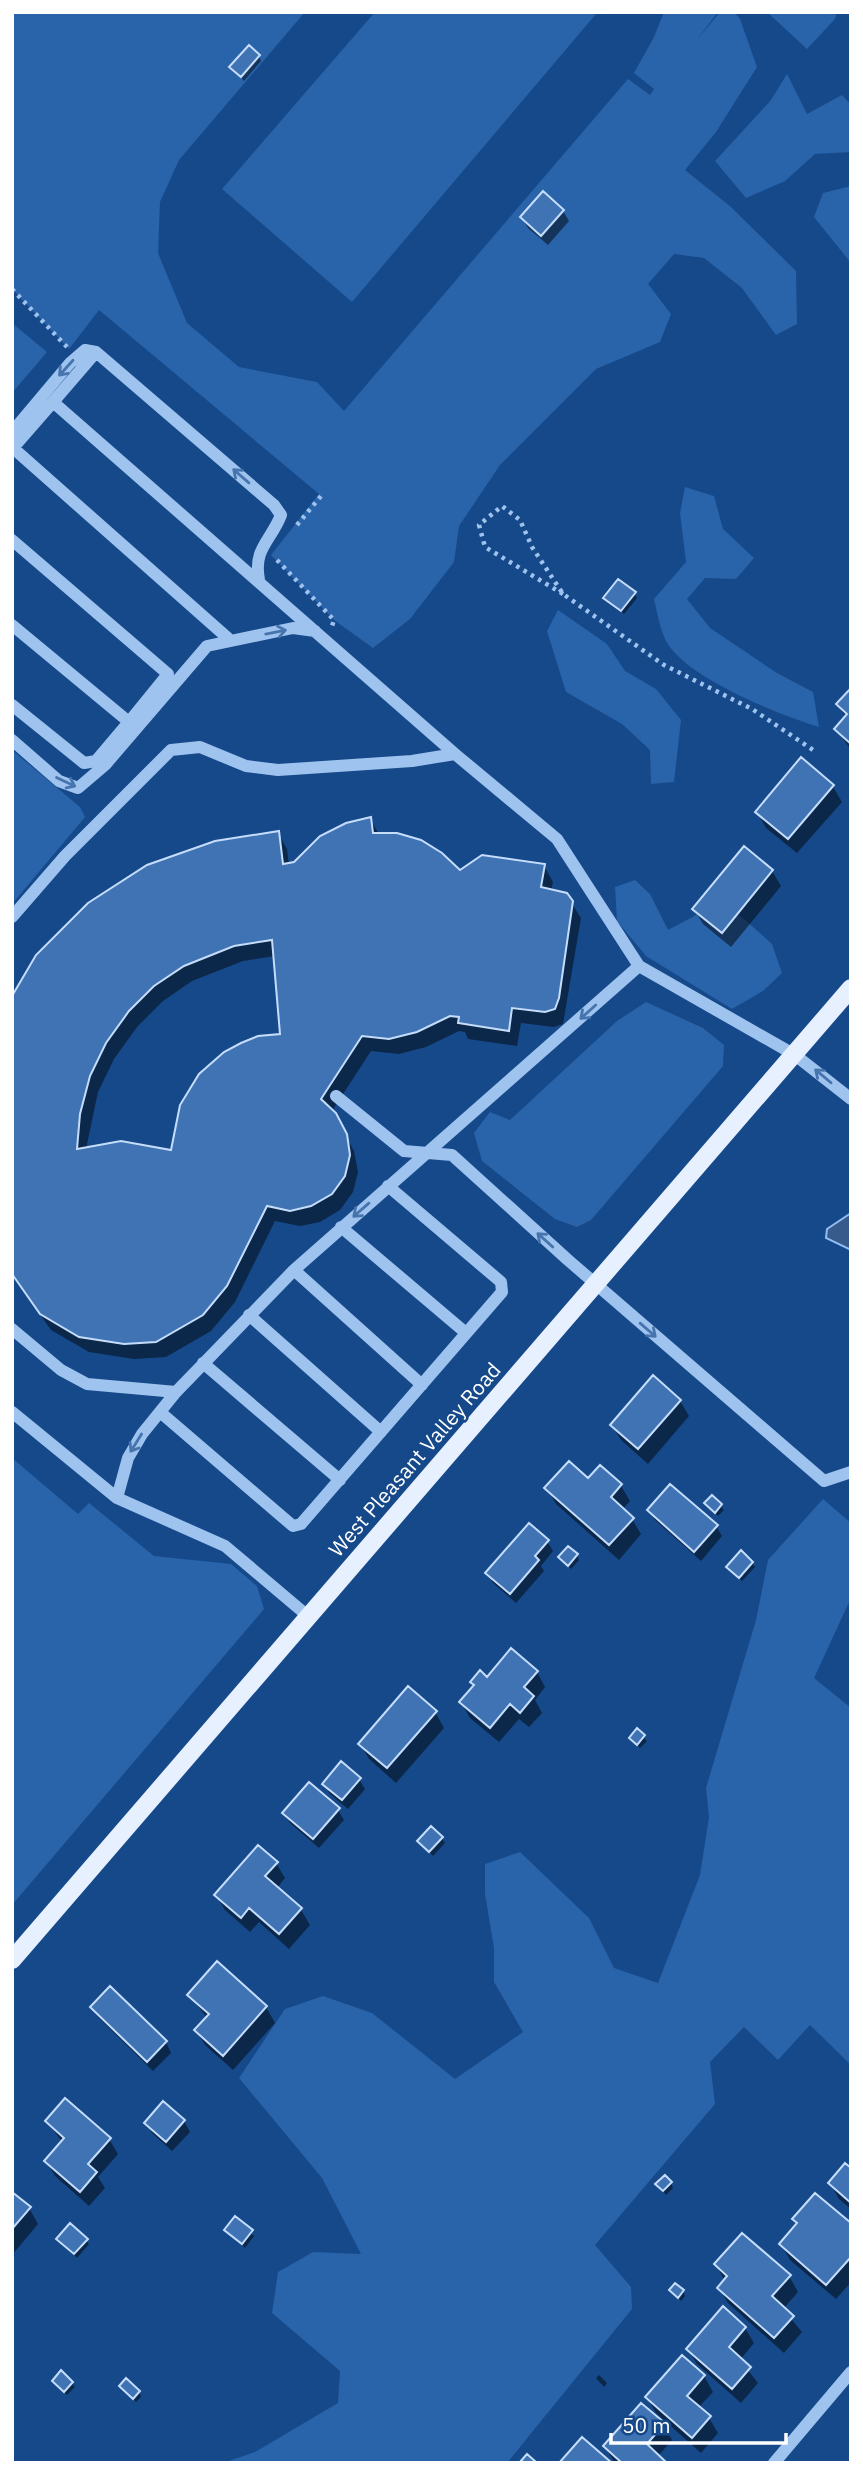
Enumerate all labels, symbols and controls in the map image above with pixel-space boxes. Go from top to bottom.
one-way arrow [58,359,75,376]
one-way arrow [232,469,250,485]
one-way arrow [264,624,287,638]
one-way arrow [55,776,76,789]
one-way arrow [580,1004,598,1020]
one-way arrow [815,1068,833,1084]
one-way arrow [353,1201,371,1217]
one-way arrow [537,1232,555,1248]
one-way arrow [639,1321,656,1338]
street label: West Pleasant Valley Road [322,1356,507,1563]
one-way arrow [129,1433,143,1453]
scale bar [611,2402,786,2446]
text: 50 m [622,2411,671,2439]

